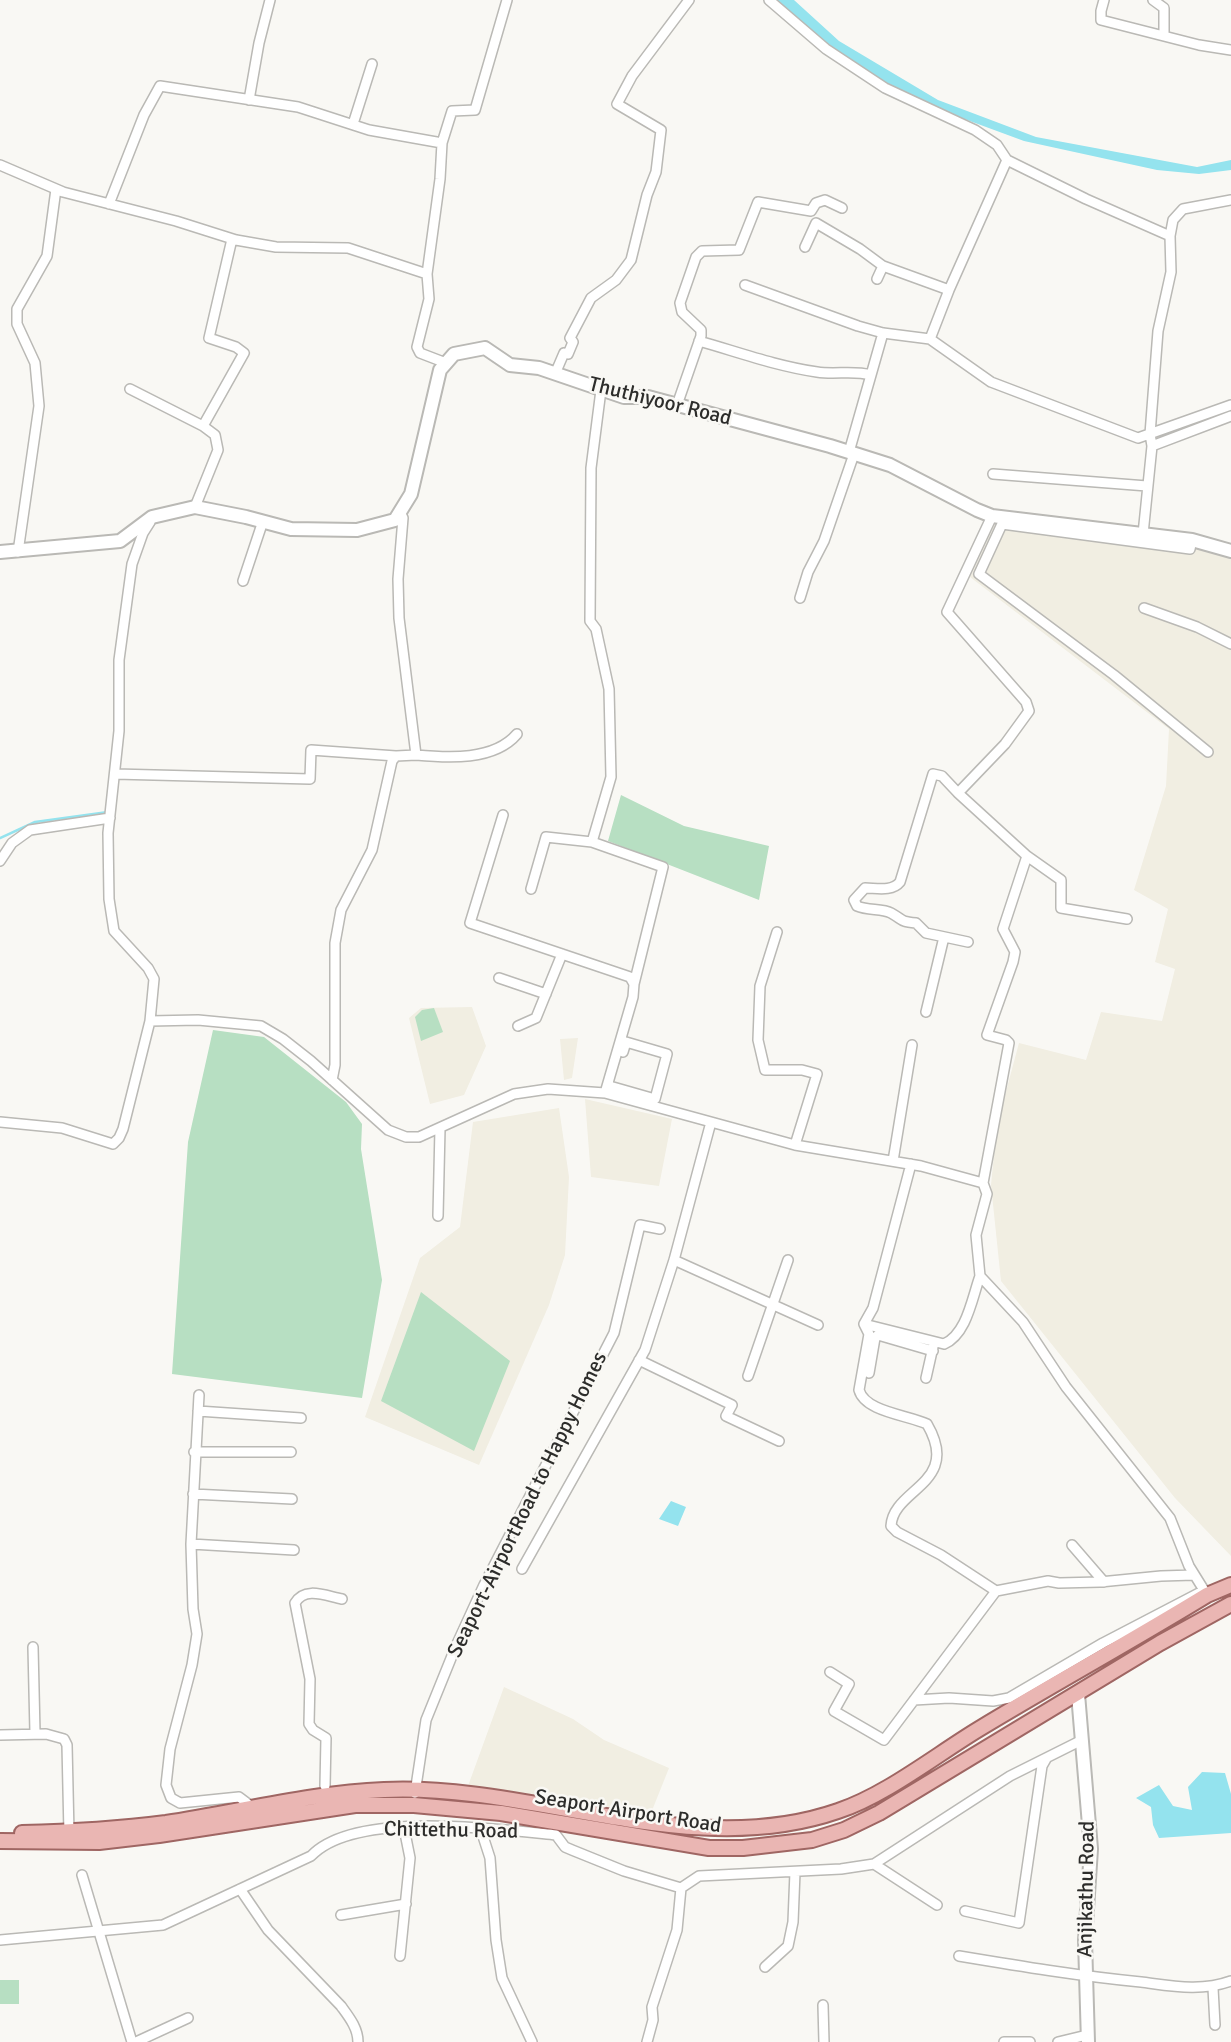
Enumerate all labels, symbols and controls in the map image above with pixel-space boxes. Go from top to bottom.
street label: Thuthiyoor Road [586,372,734,432]
street label: Seaport-AirportRoad to Happy Homes [443,1348,613,1662]
street label: Seaport Airport Road [533,1785,723,1839]
street label: Chittethu Road [384,1817,518,1845]
street label: Anjikathu Road [1073,1820,1101,1958]

